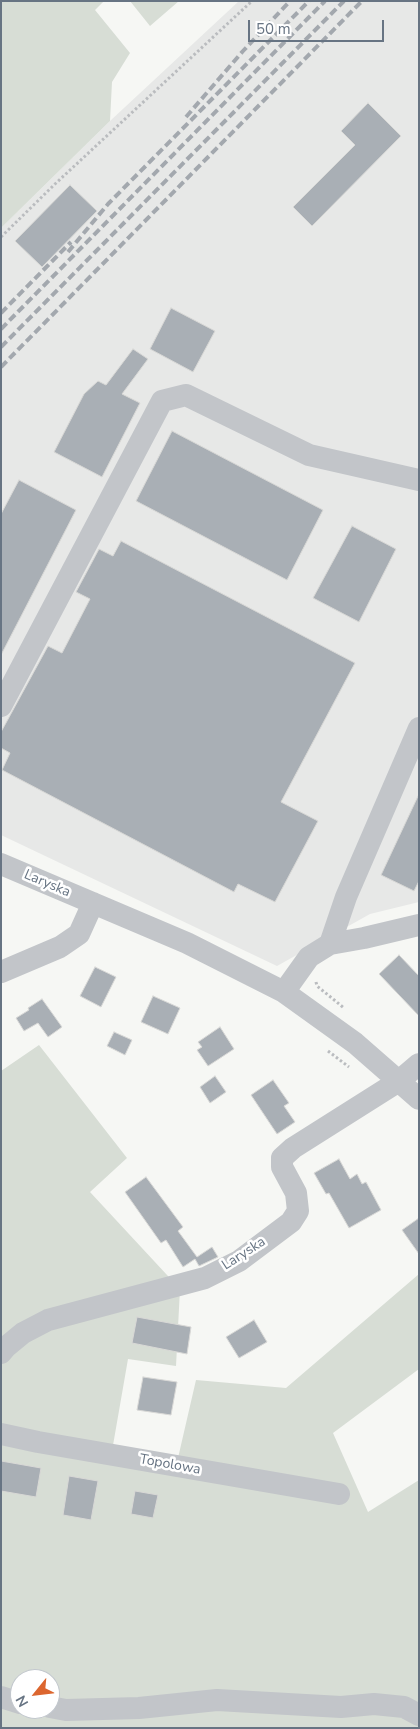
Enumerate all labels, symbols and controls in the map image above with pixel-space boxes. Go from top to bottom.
scale bar [250,10,386,42]
text: 50 m [256,19,291,39]
street label: Laryska [21,867,73,901]
street label: Laryska [219,1234,269,1274]
street label: Topolowa [138,1451,202,1479]
north arrow [10,1669,60,1719]
text: N [11,1692,33,1710]

